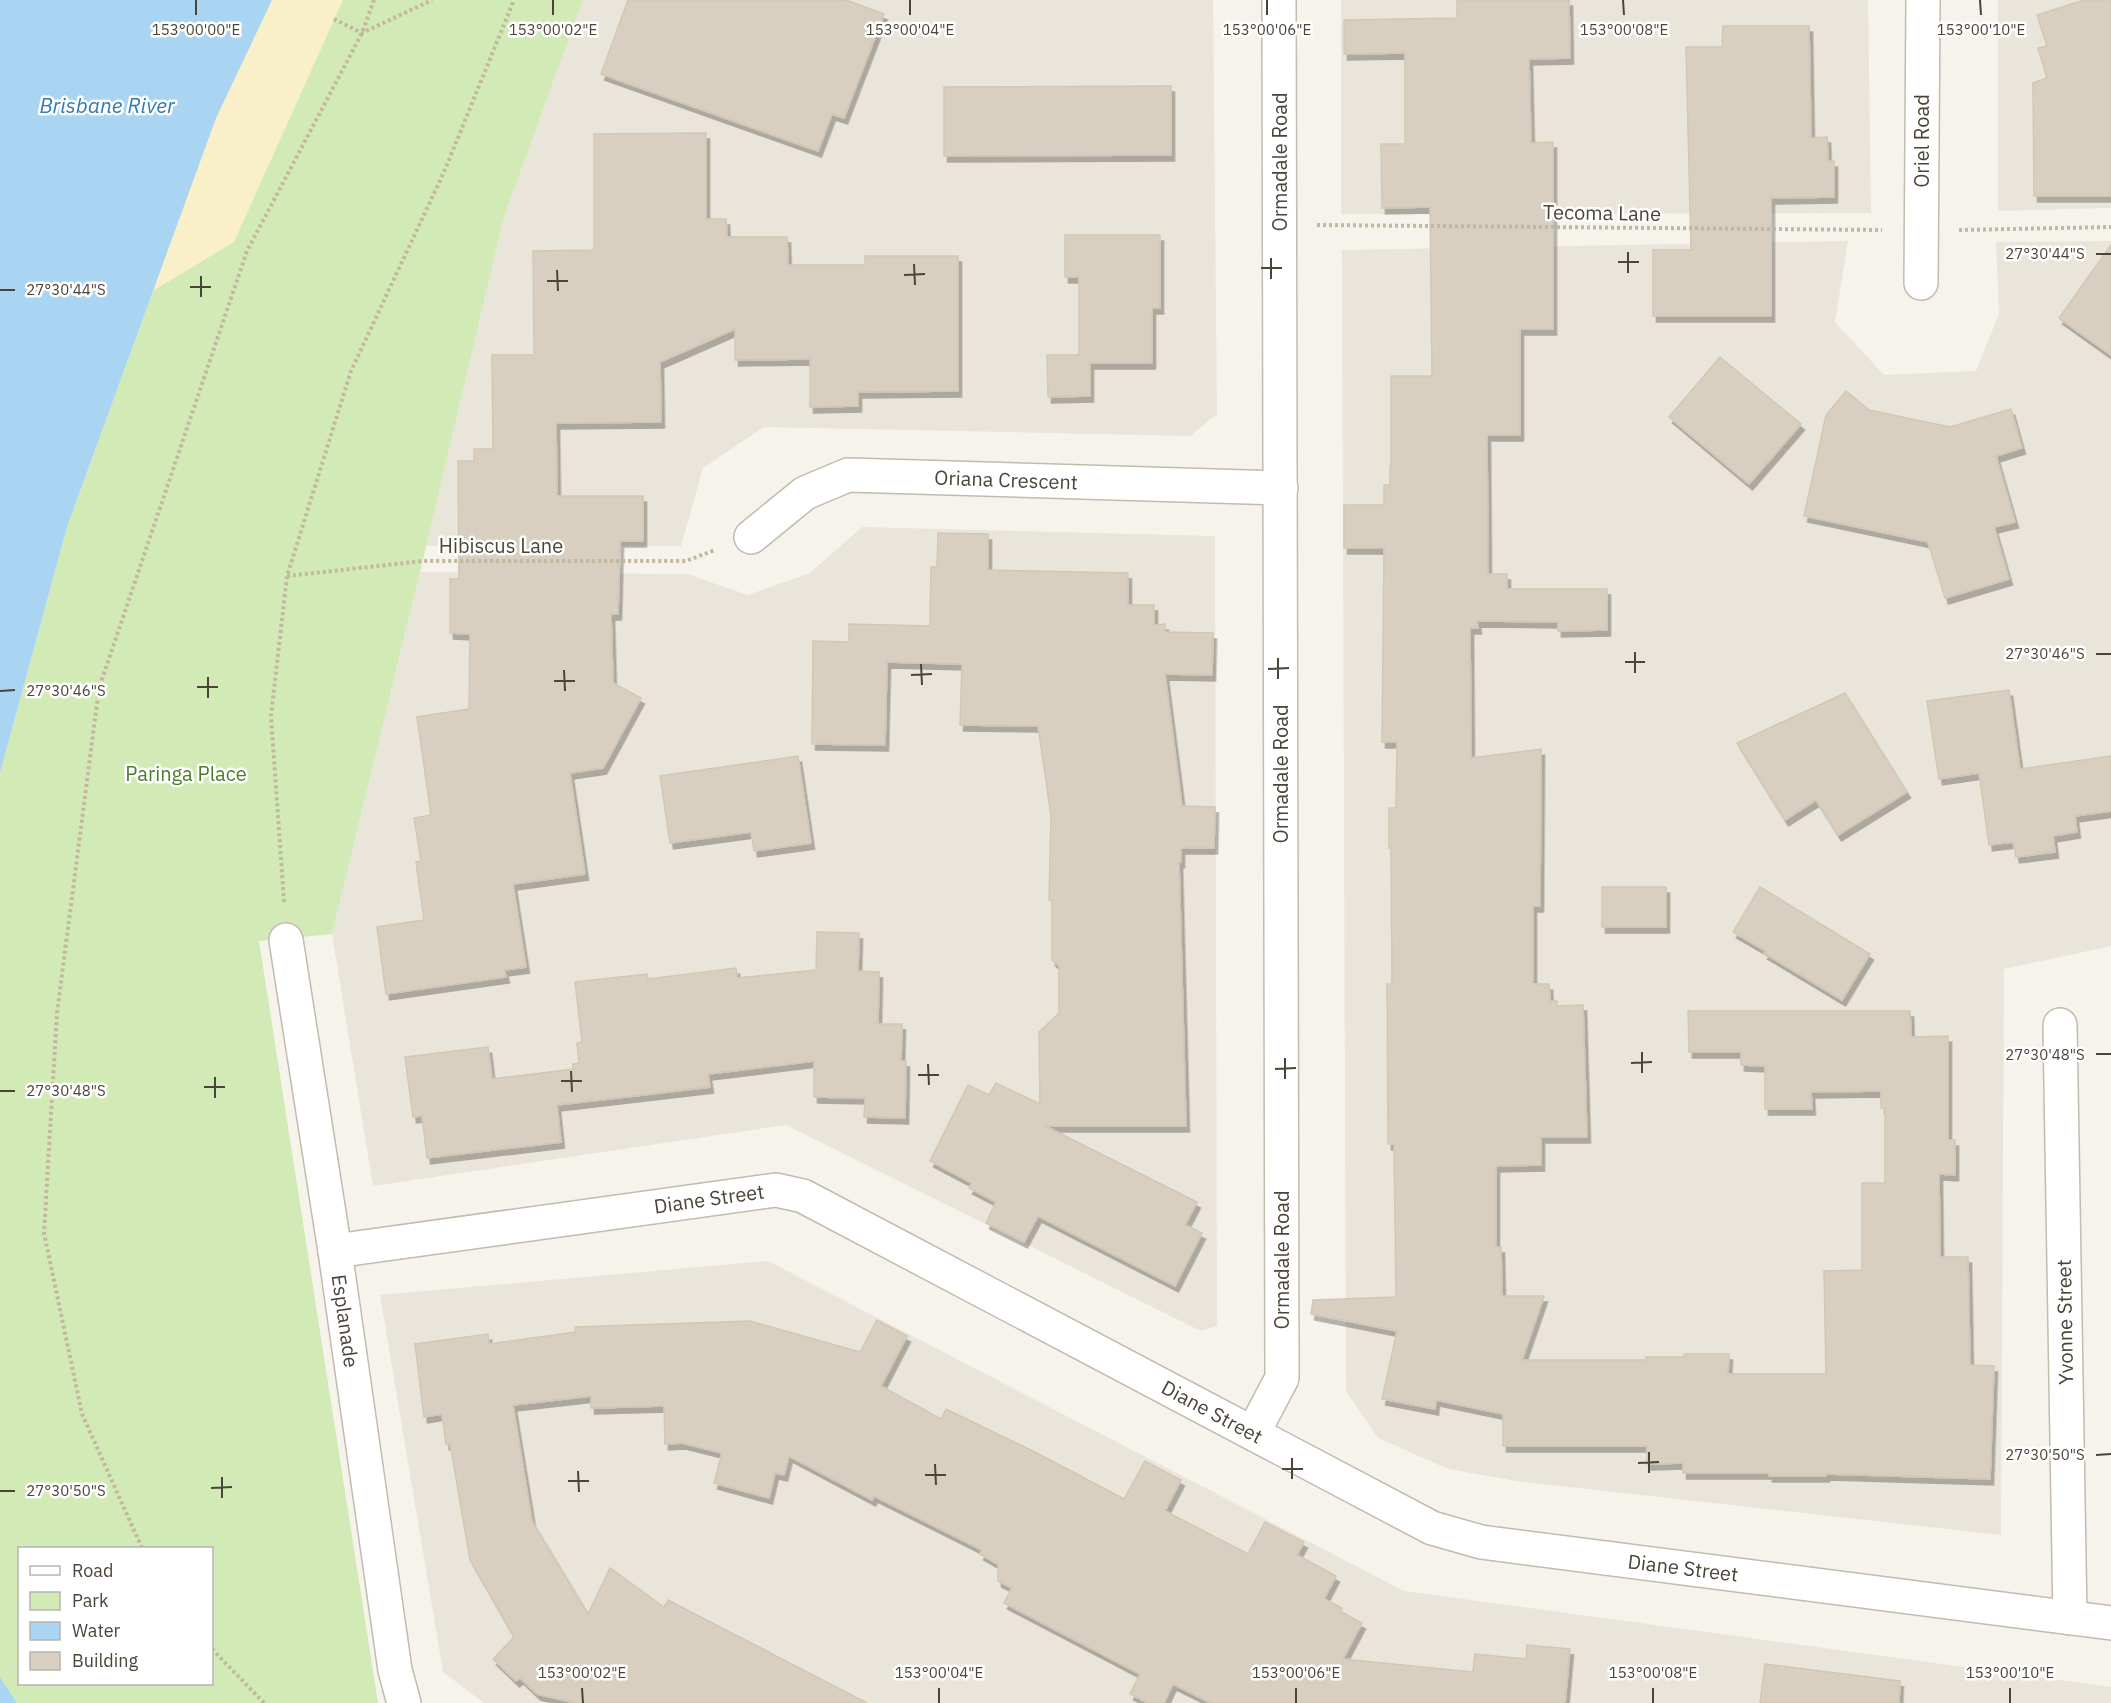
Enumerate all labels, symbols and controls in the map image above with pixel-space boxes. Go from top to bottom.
text: 153°00'00"E [152,20,240,39]
text: 153°00'02"E [509,20,597,39]
text: 153°00'04"E [866,20,954,39]
text: 153°00'06"E [1223,20,1311,39]
text: 153°00'08"E [1580,20,1668,39]
text: 153°00'10"E [1937,20,2025,39]
water label: Brisbane River [39,91,176,119]
street label: Ormadale Road [1266,92,1293,232]
street label: Oriel Road [1908,94,1935,188]
street label: Tecoma Lane [1543,198,1661,227]
text: 27°30'44"S [2005,244,2085,263]
text: 27°30'44"S [26,280,106,299]
street label: Oriana Crescent [934,464,1078,495]
street label: Hibiscus Lane [439,532,563,559]
text: 27°30'46"S [2005,644,2085,663]
text: 27°30'46"S [26,681,106,700]
street label: Ormadale Road [1267,704,1294,844]
park label: Paringa Place [125,760,247,787]
text: 27°30'48"S [2005,1045,2085,1064]
text: 27°30'48"S [26,1081,106,1100]
street label: Diane Street [652,1177,766,1220]
street label: Ormadale Road [1268,1190,1295,1330]
street label: Yvonne Street [2050,1259,2079,1385]
street label: Esplanade [326,1273,365,1369]
street label: Diane Street [1157,1374,1268,1450]
text: 27°30'50"S [2005,1445,2085,1464]
text: 27°30'50"S [26,1481,106,1500]
legend [18,1547,213,1685]
street label: Diane Street [1626,1547,1740,1588]
text: Road [72,1559,113,1582]
text: Park [72,1589,109,1612]
text: Water [72,1619,121,1642]
text: Building [72,1649,139,1672]
text: 153°00'02"E [538,1663,626,1682]
text: 153°00'04"E [895,1663,983,1682]
text: 153°00'06"E [1252,1663,1340,1682]
text: 153°00'08"E [1609,1663,1697,1682]
text: 153°00'10"E [1966,1663,2054,1682]

